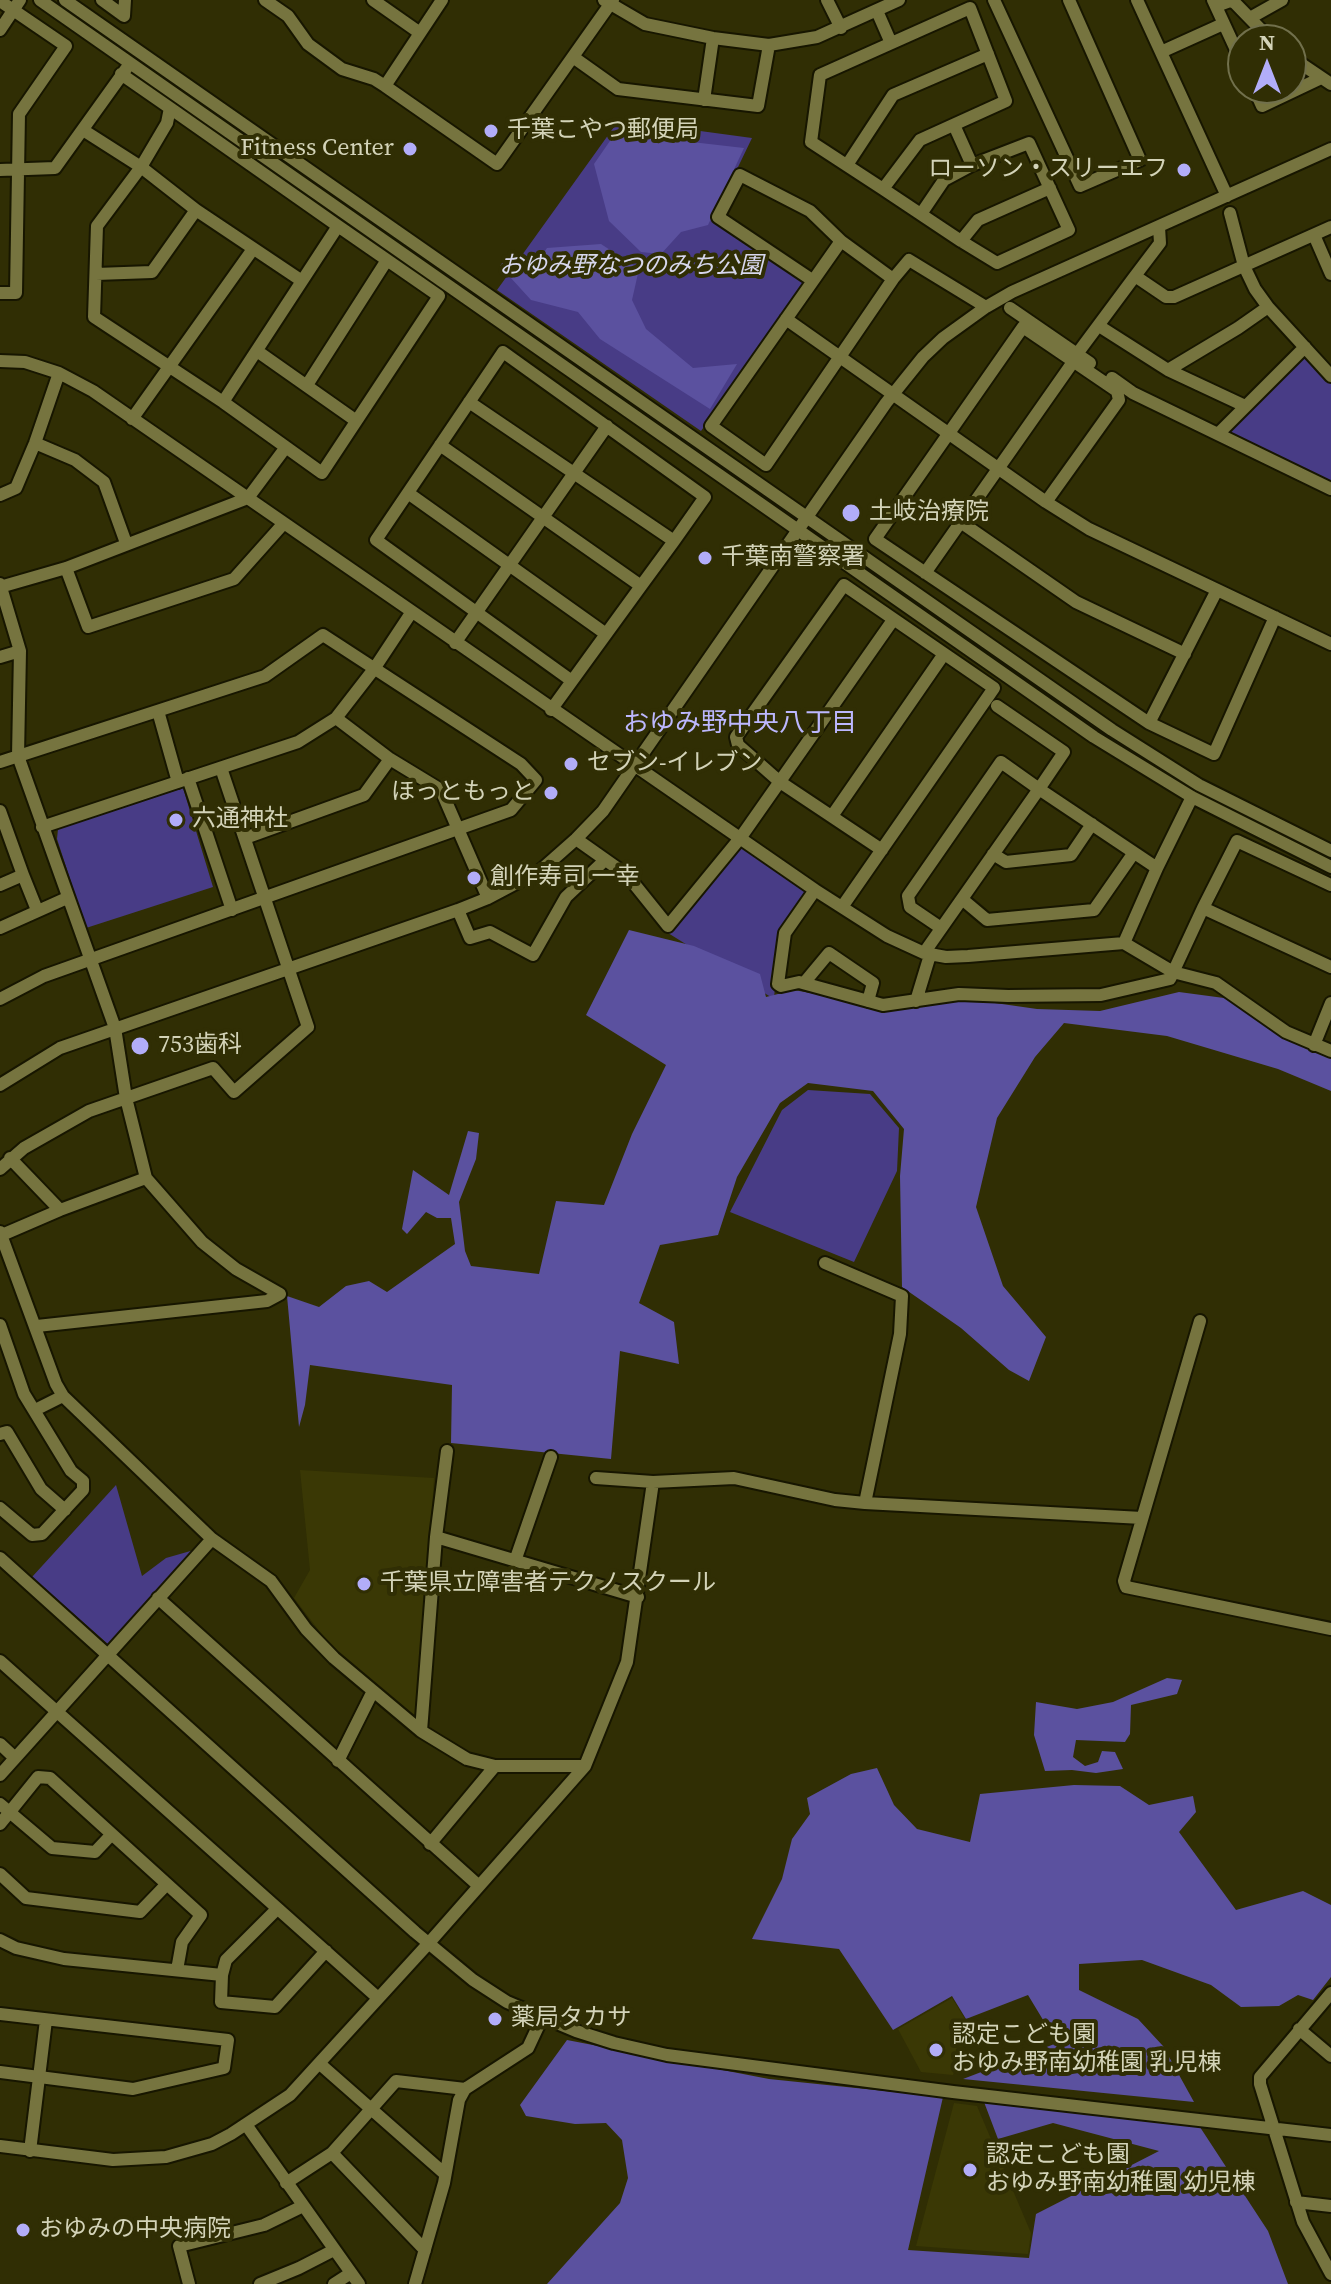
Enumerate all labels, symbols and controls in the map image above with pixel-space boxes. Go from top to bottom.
north arrow [1227,24,1307,104]
text: N [1259,27,1275,57]
place label: 千葉こやつ郵便局 [507,117,699,145]
marker: 千葉こやつ郵便局 [482,122,500,140]
place label: Fitness Center [240,135,394,163]
marker: Fitness Center [401,140,419,158]
place label: ローソン・スリーエフ [928,156,1168,184]
marker: ローソン・スリーエフ [1175,161,1193,179]
park label: おゆみ野なつのみち公園 [499,253,763,281]
place label: 土岐治療院 [869,499,989,527]
marker: 土岐治療院 [840,502,862,524]
place label: 千葉南警察署 [721,544,865,572]
marker: 千葉南警察署 [696,549,714,567]
district label: おゆみ野中央八丁目 [623,708,857,740]
place label: セブン-イレブン [587,750,762,778]
marker: セブン-イレブン [562,755,580,773]
place label: ほっともっと [391,779,535,807]
marker: ほっともっと [542,784,560,802]
place label: 六通神社 [192,806,288,834]
marker: 六通神社 [167,811,185,829]
place label: 創作寿司 一幸 [490,864,640,892]
marker: 創作寿司 一幸 [465,869,483,887]
place label: 753歯科 [158,1032,242,1060]
marker: 753歯科 [129,1035,151,1057]
place label: 千葉県立障害者テクノスクール [380,1570,716,1598]
marker: 千葉県立障害者テクノスクール [355,1575,373,1593]
place label: 薬局タカサ [511,2005,631,2033]
marker: 薬局タカサ [486,2010,504,2028]
place label: 認定こども園 おゆみ野南幼稚園 乳児棟 [952,2022,1222,2078]
marker: 認定こども園 おゆみ野南幼稚園 乳児棟 [927,2041,945,2059]
place label: 認定こども園 おゆみ野南幼稚園 幼児棟 [986,2142,1256,2198]
marker: 認定こども園 おゆみ野南幼稚園 幼児棟 [961,2161,979,2179]
place label: おゆみの中央病院 [39,2216,231,2244]
marker: おゆみの中央病院 [14,2221,32,2239]

